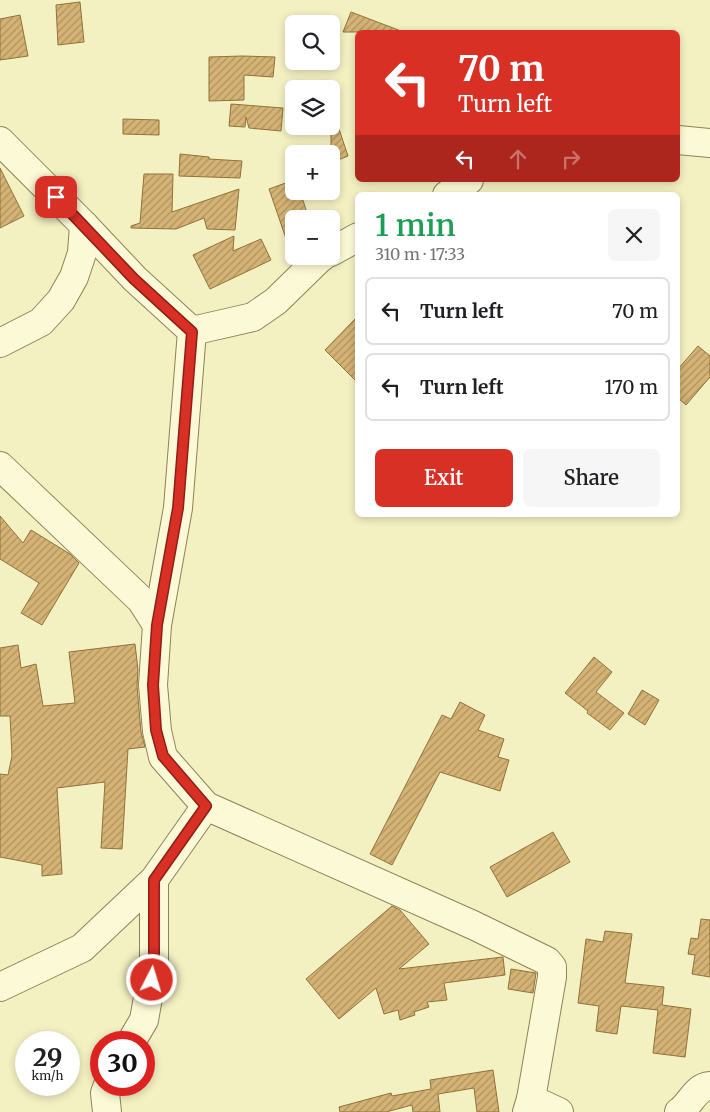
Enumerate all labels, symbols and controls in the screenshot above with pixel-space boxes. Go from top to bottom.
map controls [285,15,340,265]
button: search [285,15,340,70]
text: 70 m [458,47,545,91]
icon: left [375,50,440,115]
button: layers [285,80,340,135]
text: Turn left [458,90,552,118]
button: + [285,145,340,200]
icon: left [451,145,479,173]
icon: ahead [504,145,532,173]
icon: right [557,145,585,173]
pin [35,176,77,218]
icon: arrive [42,183,70,211]
text: 1 min [375,206,456,244]
button: close [608,209,660,261]
button: − [285,210,340,265]
text: 310 m · 17:33 [375,244,465,264]
icon: left [377,297,405,325]
text: Turn left [420,299,504,323]
text: 70 m [612,299,658,323]
icon: left [377,373,405,401]
text: Turn left [420,375,504,399]
text: 170 m [605,375,658,399]
button: Exit [375,449,513,507]
button: Share [523,449,660,507]
position arrow [125,953,177,1005]
speed limit sign: 30 [90,1031,155,1096]
text: 29 [33,1041,62,1073]
text: km/h [32,1068,63,1083]

